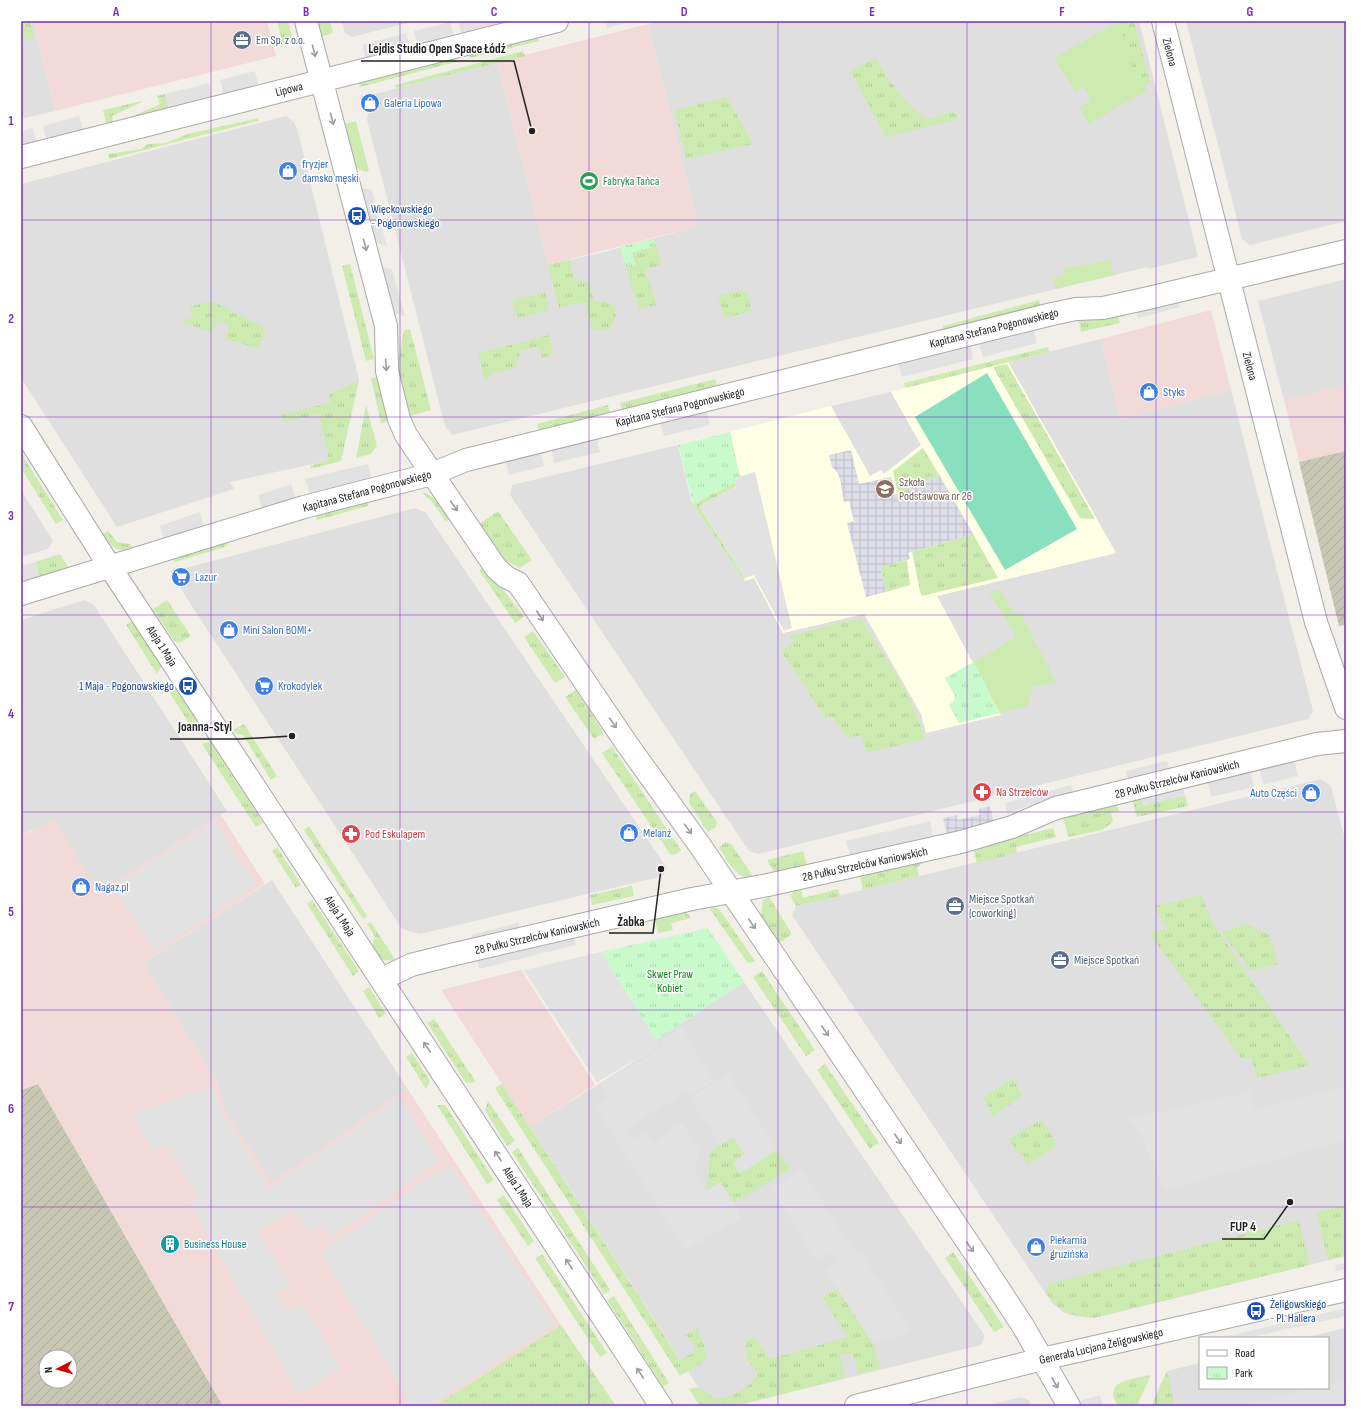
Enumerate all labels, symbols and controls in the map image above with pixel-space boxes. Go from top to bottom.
text: A [112,4,120,20]
text: B [303,4,309,20]
text: C [491,4,498,20]
text: D [681,4,688,20]
text: E [869,4,875,20]
text: F [1059,4,1065,20]
text: G [1247,4,1254,20]
office icon: Em Sp. z o.o. [231,29,253,51]
place label: Em Sp. z o.o. [256,33,305,48]
callout: Lejdis Studio Open Space Łódź [361,36,514,61]
street label: Zielona [1159,36,1180,68]
text: Lejdis Studio Open Space Łódź [368,41,506,57]
one-way arrow [311,44,318,57]
street label: Lipowa [274,79,305,100]
shop icon: Galeria Lipowa [359,92,381,114]
place label: Galeria Lipowa [384,96,442,111]
one-way arrow [329,112,336,125]
text: 1 [8,113,14,129]
place label: fryzjer damsko męski [302,157,359,186]
shop icon: fryzjer damsko męski [277,160,299,182]
sports icon: Fabryka Tańca [578,170,600,192]
place label: Fabryka Tańca [603,174,660,189]
place label: Więckowskiego - Pogonowskiego [371,202,440,231]
bus stop icon: Więckowskiego - Pogonowskiego [346,205,368,227]
one-way arrow [362,238,369,251]
street label: Kapitana Stefana Pogonowskiego [928,305,1060,352]
text: 2 [8,311,14,327]
street label: Zielona [1239,350,1260,382]
one-way arrow [383,358,390,371]
shop icon: Styks [1138,381,1160,403]
street label: Kapitana Stefana Pogonowskiego [614,384,746,431]
place label: Styks [1163,385,1185,400]
street label: Kapitana Stefana Pogonowskiego [301,467,433,516]
place label: Szkoła Podstawowa nr 26 [899,475,972,504]
school or university icon: Szkoła Podstawowa nr 26 [874,478,896,500]
one-way arrow [450,501,458,512]
text: 3 [8,508,14,524]
supermarket icon: Lazur [170,566,192,588]
place label: Lazur [195,570,217,585]
one-way arrow [536,610,544,621]
shop icon: Mini Salon BOMI+ [218,619,240,641]
street label: Aleja 1 Maja [142,622,181,670]
place label: Mini Salon BOMI+ [243,623,312,638]
bus stop icon: 1 Maja - Pogonowskiego [177,675,199,697]
supermarket icon: Krokodylek [253,675,275,697]
place label: 1 Maja - Pogonowskiego [79,679,174,694]
place label: Krokodylek [278,679,323,694]
text: 4 [8,706,14,722]
callout: Joanna-Styl [170,714,240,739]
one-way arrow [609,717,617,728]
text: Joanna-Styl [177,719,232,735]
street label: 28 Pułku Strzelców Kaniowskich [1113,757,1241,802]
pharmacy icon: Na Strzelców [971,781,993,803]
shop icon: Auto Części [1300,782,1322,804]
place label: Na Strzelców [996,785,1049,800]
place label: Auto Części [1249,786,1297,801]
shop icon: Melanż [618,822,640,844]
pharmacy icon: Pod Eskulapem [340,823,362,845]
one-way arrow [684,824,692,835]
place label: Melanż [643,826,672,841]
place label: Pod Eskulapem [365,827,425,842]
street label: 28 Pułku Strzelców Kaniowskich [801,844,929,885]
shop icon: Nagaz.pl [70,876,92,898]
place label: Nagaz.pl [95,880,129,895]
street label: Aleja 1 Maja [320,892,359,940]
place label: Miejsce Spotkań (coworking) [969,892,1034,921]
office icon: Miejsce Spotkań (coworking) [944,895,966,917]
text: 5 [8,904,14,920]
callout: Żabka [609,908,653,933]
text: Żabka [617,914,645,930]
street label: 28 Pułku Strzelców Kaniowskich [473,915,601,958]
one-way arrow [748,918,756,929]
office icon: Miejsce Spotkań [1049,949,1071,971]
place label: Miejsce Spotkań [1074,953,1139,968]
park label: Skwer Praw Kobiet [647,967,693,996]
one-way arrow [821,1025,829,1036]
one-way arrow [422,1041,430,1053]
text: 6 [8,1101,14,1117]
one-way arrow [894,1133,902,1144]
one-way arrow [494,1150,502,1161]
street label: Aleja 1 Maja [498,1163,537,1211]
callout: FUP 4 [1222,1214,1264,1239]
text: FUP 4 [1230,1219,1256,1235]
building icon: Business House [159,1233,181,1255]
place label: Piekarnia gruzińska [1050,1233,1089,1262]
shop icon: Piekarnia gruzińska [1025,1236,1047,1258]
place label: Business House [184,1237,247,1252]
one-way arrow [966,1241,975,1252]
one-way arrow [565,1259,573,1270]
place label: Żeligowskiego - Pl. Hallera [1270,1297,1326,1326]
text: 7 [8,1299,14,1315]
bus stop icon: Żeligowskiego - Pl. Hallera [1245,1300,1267,1322]
street label: Generała Lucjana Żeligowskiego [1038,1325,1164,1368]
legend [1199,1337,1329,1389]
text: Road [1235,1346,1255,1361]
north arrow [38,1349,78,1389]
text: N [42,1366,55,1374]
text: Park [1235,1366,1253,1381]
one-way arrow [636,1368,644,1379]
one-way arrow [1052,1377,1060,1389]

